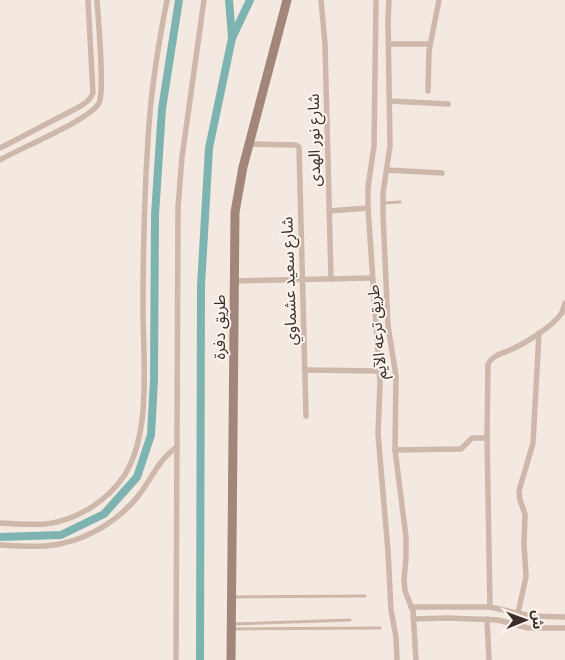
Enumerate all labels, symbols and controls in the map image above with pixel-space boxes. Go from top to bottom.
street label: شارع نور الهدى [304,93,327,187]
street label: شارع سعيد عشماوي [277,216,304,346]
street label: طريق ترعه الآيم [363,283,394,380]
street label: طريق دفرة [210,294,230,360]
north arrow [500,595,550,645]
text: ش [530,610,546,630]

